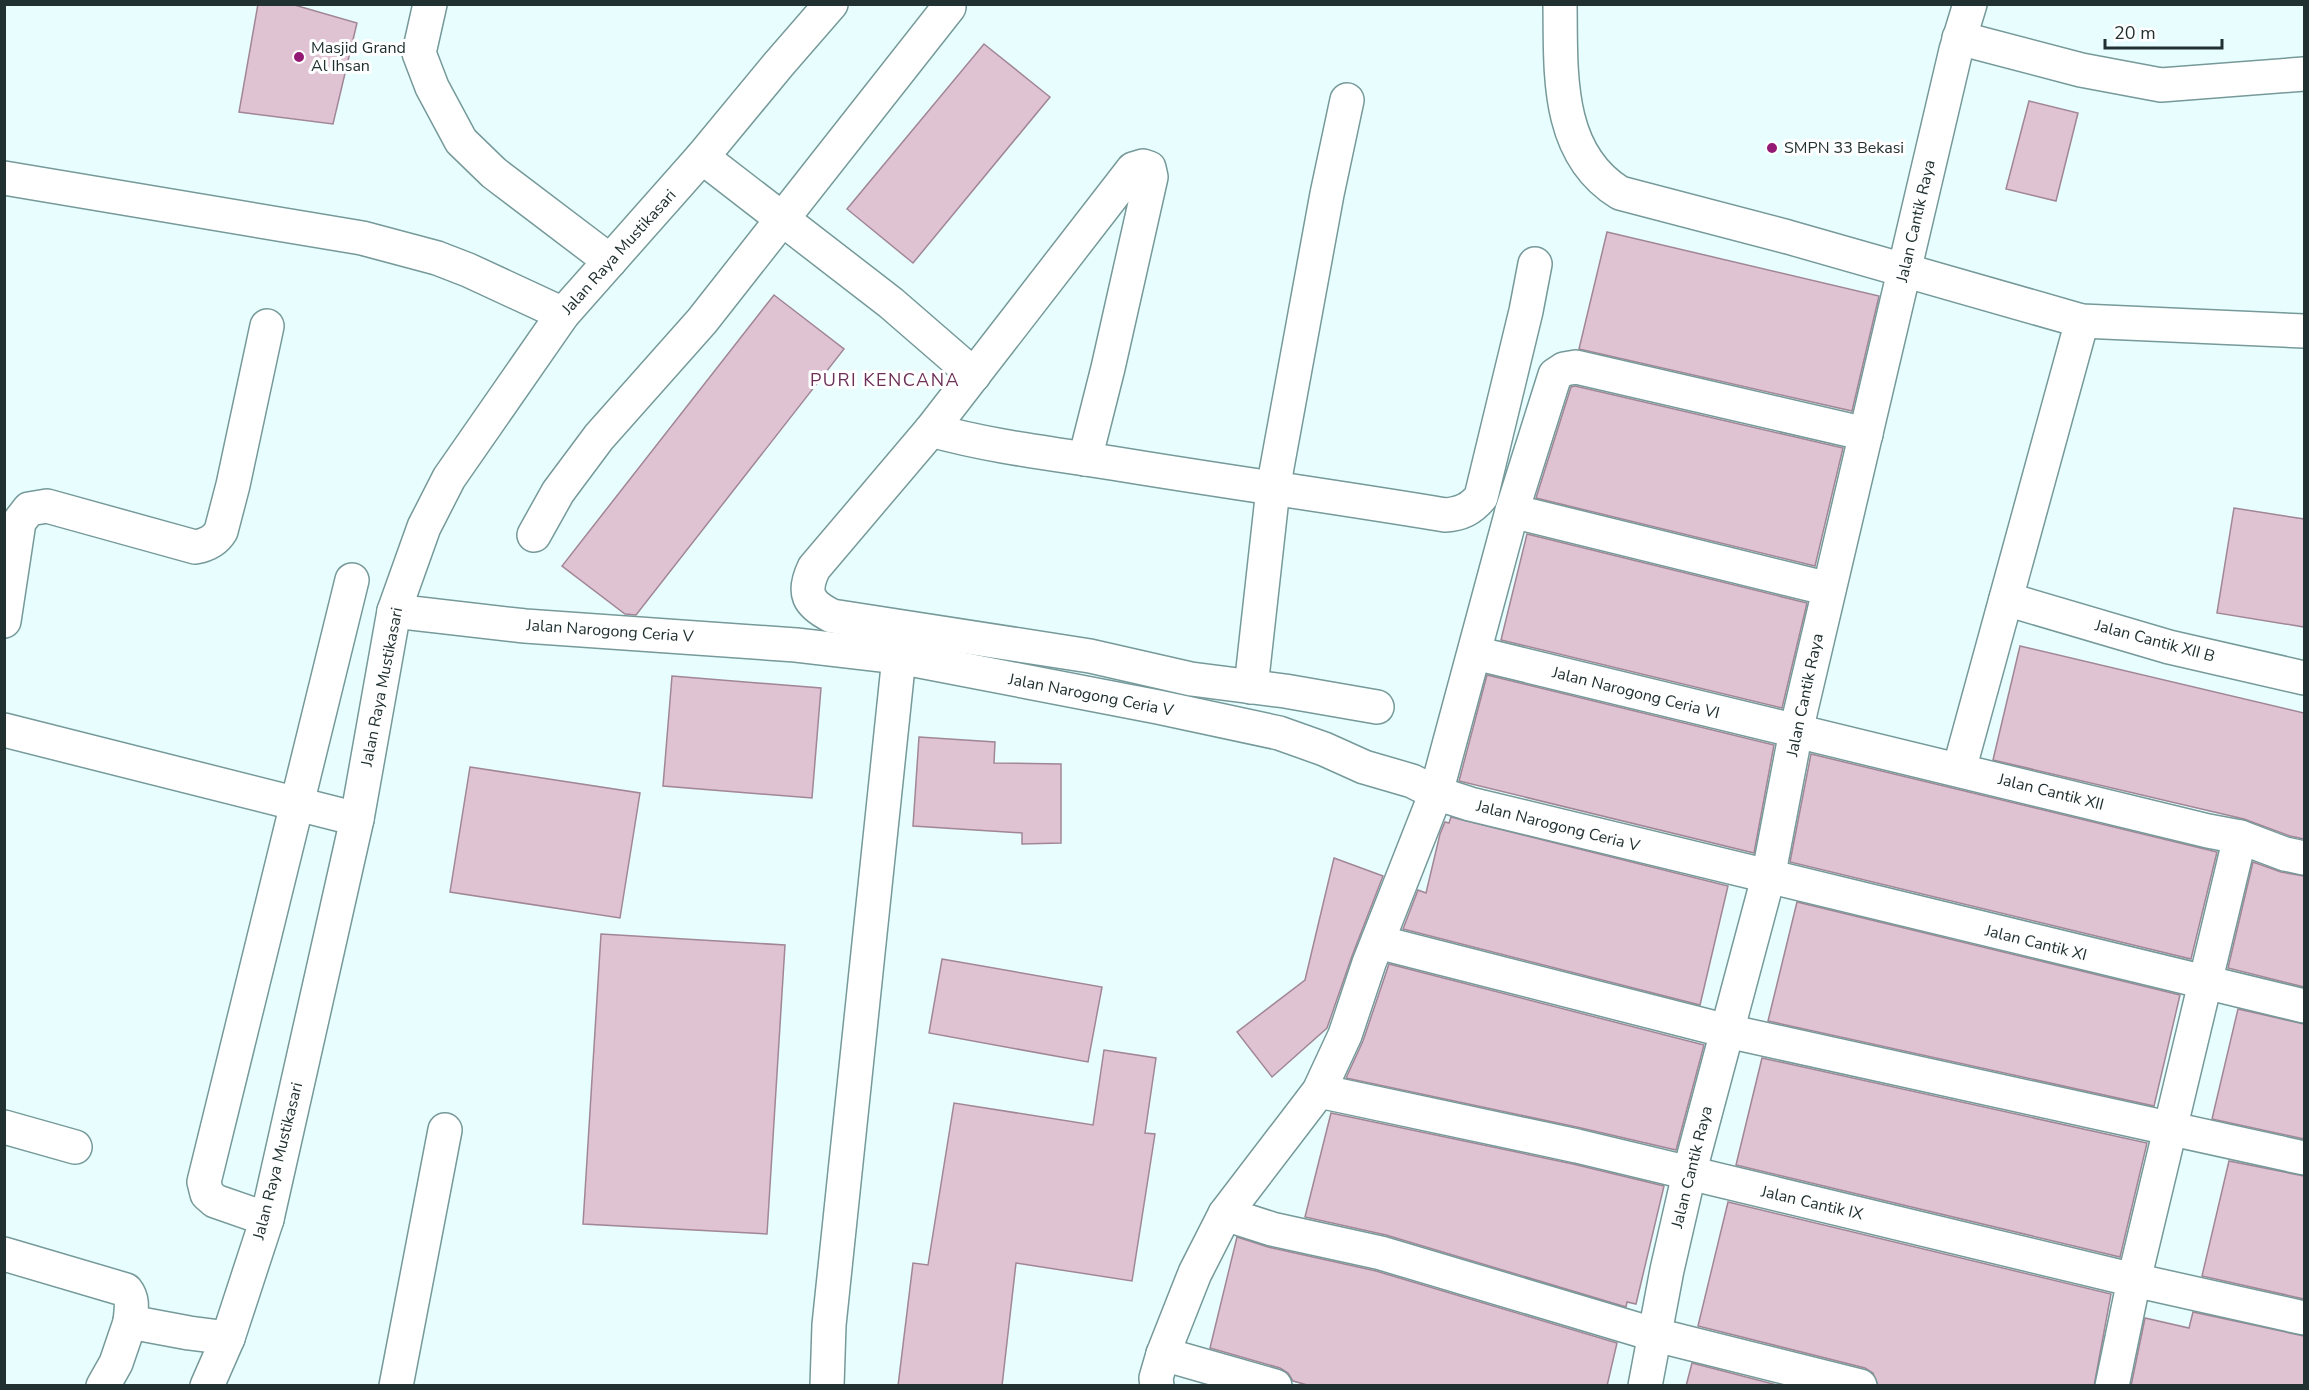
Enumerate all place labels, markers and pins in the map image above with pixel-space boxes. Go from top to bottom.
place label: Masjid Grand Al Ihsan [311,37,406,77]
marker: Masjid Grand Al Ihsan [292,50,306,64]
place label: SMPN 33 Bekasi [1784,137,1904,159]
marker: SMPN 33 Bekasi [1765,141,1779,155]

